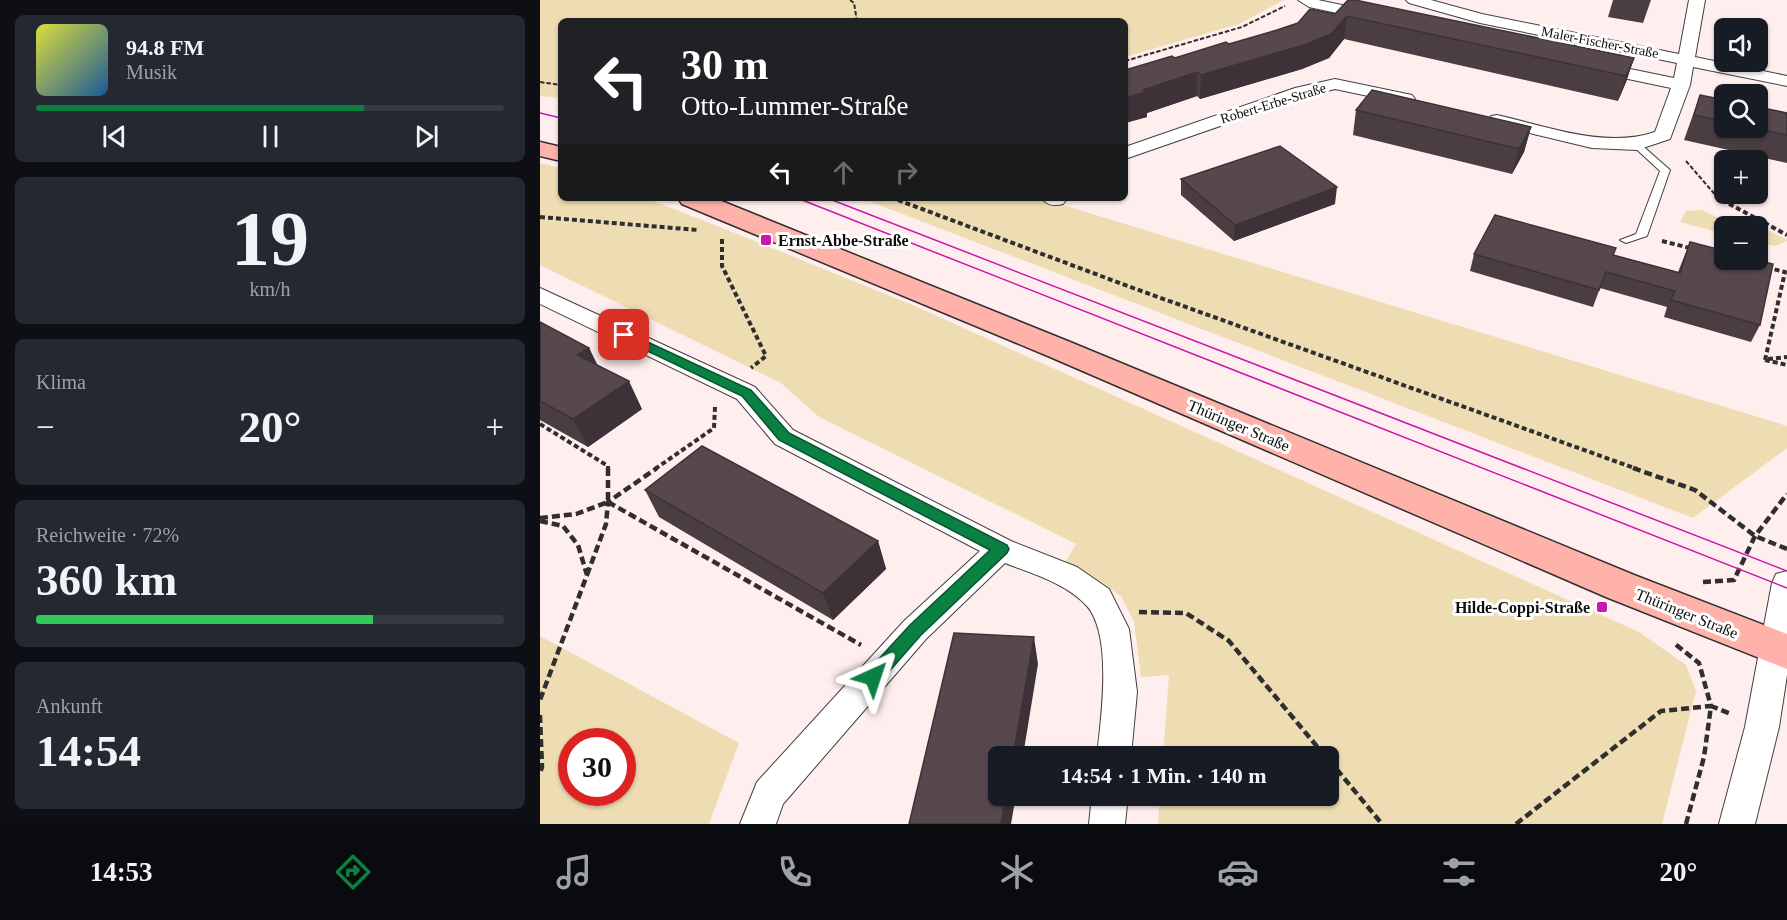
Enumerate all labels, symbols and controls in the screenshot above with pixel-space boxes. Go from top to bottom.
map controls [1714,18,1768,270]
button: sound [1714,18,1768,72]
street label: Maler-Fischer-Straße [1540,24,1660,61]
text: 94.8 FM [126,35,204,60]
icon: left [582,42,660,120]
text: 30 m [681,42,769,88]
text: Musik [126,61,177,83]
street label: Robert-Erbe-Straße [1219,80,1328,127]
button: search [1714,84,1768,138]
text: Otto-Lummer-Straße [681,91,908,121]
icon: previous [98,120,131,153]
icon: pause [254,120,287,153]
icon: next [410,120,443,153]
button: + [1714,150,1768,204]
icon: left [764,156,797,189]
icon: ahead [827,156,860,189]
icon: right [890,156,923,189]
text: 19 [231,195,309,282]
button: − [1714,216,1768,270]
place label: Ernst-Abbe-Straße [778,232,909,249]
marker: Ernst-Abbe-Straße [759,233,773,247]
text: km/h [249,278,291,300]
pin [598,309,649,360]
icon: arrive [607,318,640,351]
text: Klima [36,371,86,393]
street label: Thüringer Straße [1185,396,1292,455]
text: 20° [239,402,302,452]
text: − [36,409,55,445]
text: + [485,409,504,445]
text: Reichweite · 72% [36,524,179,546]
text: 360 km [36,555,177,605]
street label: Thüringer Straße [1633,585,1740,643]
place label: Hilde-Coppi-Straße [1455,599,1590,617]
marker: Hilde-Coppi-Straße [1595,600,1609,614]
position arrow [841,645,905,709]
text: Ankunft [36,695,103,717]
text: 14:54 [36,726,141,776]
speed limit sign: 30 [558,728,636,806]
text: 14:54 · 1 Min. · 140 m [1061,763,1266,788]
icon: directions [332,851,374,893]
icon: music [553,851,595,893]
icon: phone [774,851,816,893]
icon: climate [996,851,1038,893]
icon: car [1217,851,1259,893]
icon: filters [1438,851,1480,893]
text: 14:53 [90,857,153,887]
text: 20° [1659,857,1697,887]

